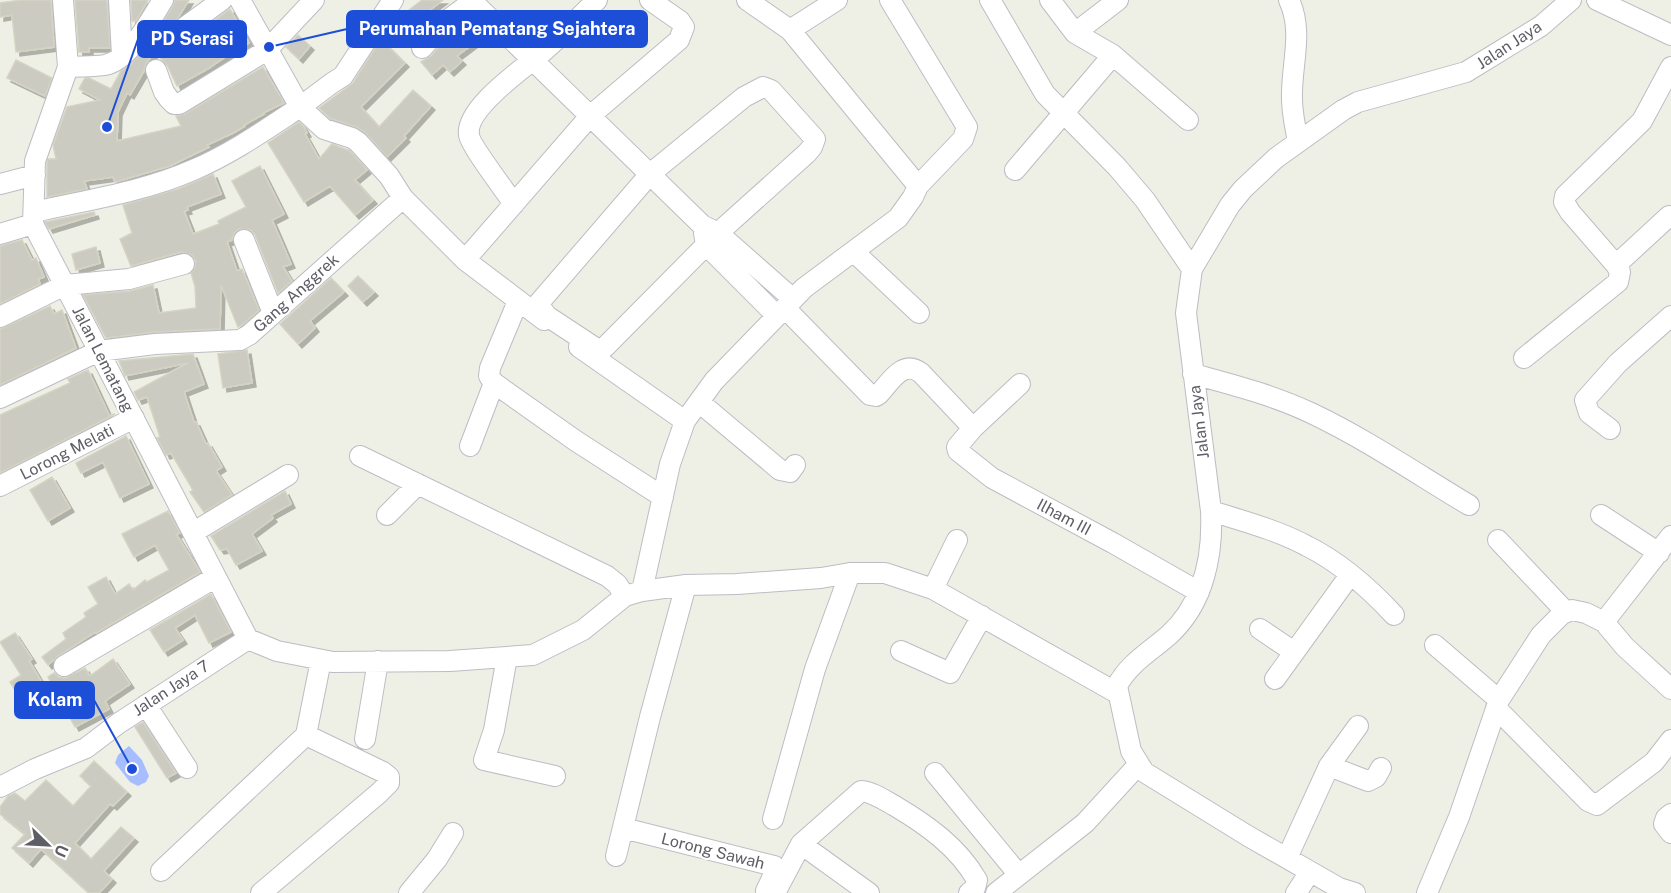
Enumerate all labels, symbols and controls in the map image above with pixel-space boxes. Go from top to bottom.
callout: Perumahan Pematang Sejahtera [347,11,647,47]
street label: Jalan Jaya [1473,17,1545,73]
text: Perumahan Pematang Sejahtera [359,18,635,39]
callout: PD Serasi [138,21,246,57]
text: PD Serasi [150,28,234,49]
street label: Gang Anggrek [249,250,343,336]
street label: Jalan Lematang [68,303,138,415]
street label: Jalan Jaya [1185,384,1213,460]
street label: Lorong Melati [17,420,117,484]
street label: Ilham III [1034,495,1094,539]
street label: Jalan Jaya 7 [129,656,213,720]
callout: Kolam [15,682,94,718]
text: Kolam [28,689,82,710]
north arrow [18,815,78,875]
street label: Lorong Sawah [659,829,767,873]
text: U [50,842,72,860]

